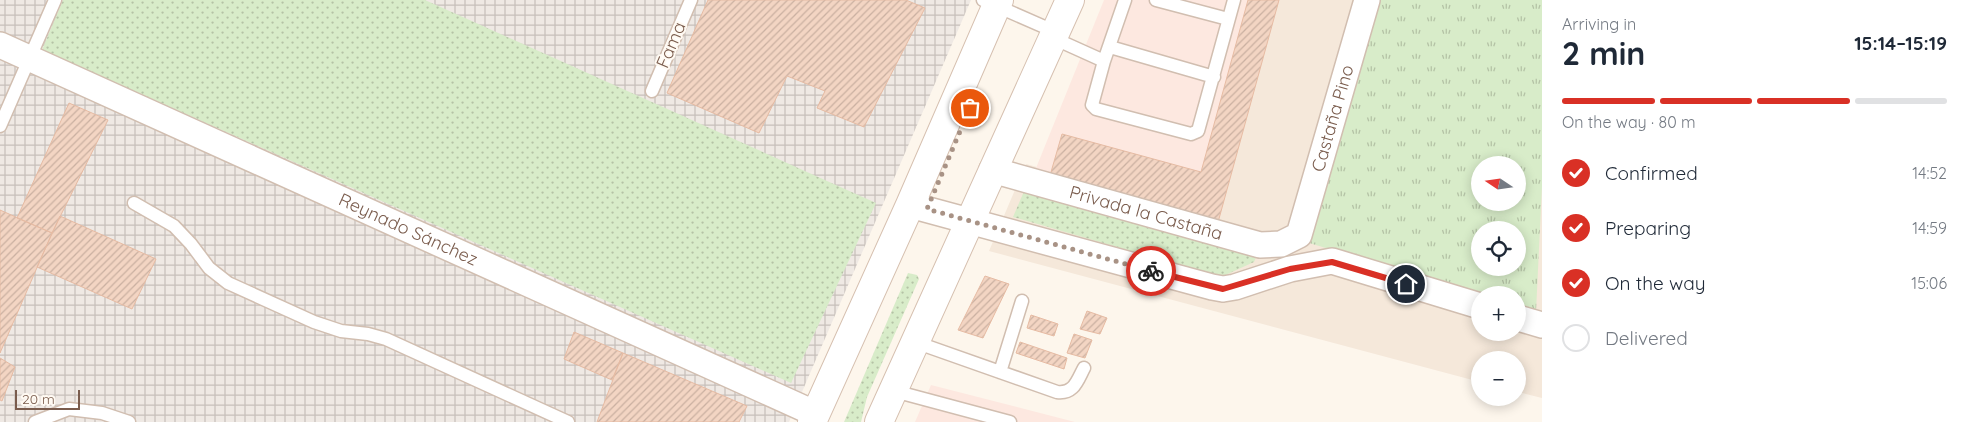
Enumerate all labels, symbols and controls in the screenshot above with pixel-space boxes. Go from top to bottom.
text: Arriving in [1562,14,1636,34]
street label: Fama [651,18,691,71]
text: 15:14–15:19 [1854,31,1947,55]
text: 2 min [1562,33,1645,73]
street label: Castaña Pino [1306,62,1359,174]
pin [949,87,991,129]
icon: bag [956,94,984,122]
text: On the way · 80 m [1562,112,1696,132]
north arrow [1471,156,1526,211]
map controls [1471,156,1526,406]
icon: check [1562,159,1590,187]
text: Confirmed [1605,161,1698,185]
text: 14:52 [1912,163,1947,183]
street label: Privada la Castaña [1067,180,1225,245]
street label: Reynado Sánchez [335,188,482,271]
icon: check [1562,214,1590,242]
text: Preparing [1605,216,1691,240]
text: 14:59 [1912,218,1947,238]
button: locate [1471,221,1526,276]
courier [1126,246,1176,296]
icon: bike [1137,257,1165,285]
pin [1385,263,1427,305]
icon: check [1562,269,1590,297]
icon: home [1392,270,1420,298]
text: On the way [1605,271,1706,295]
text: 15:06 [1911,273,1947,293]
button: + [1471,286,1526,341]
text: Delivered [1605,326,1688,350]
button: − [1471,351,1526,406]
scale bar [15,387,80,410]
text: 20 m [22,390,55,408]

